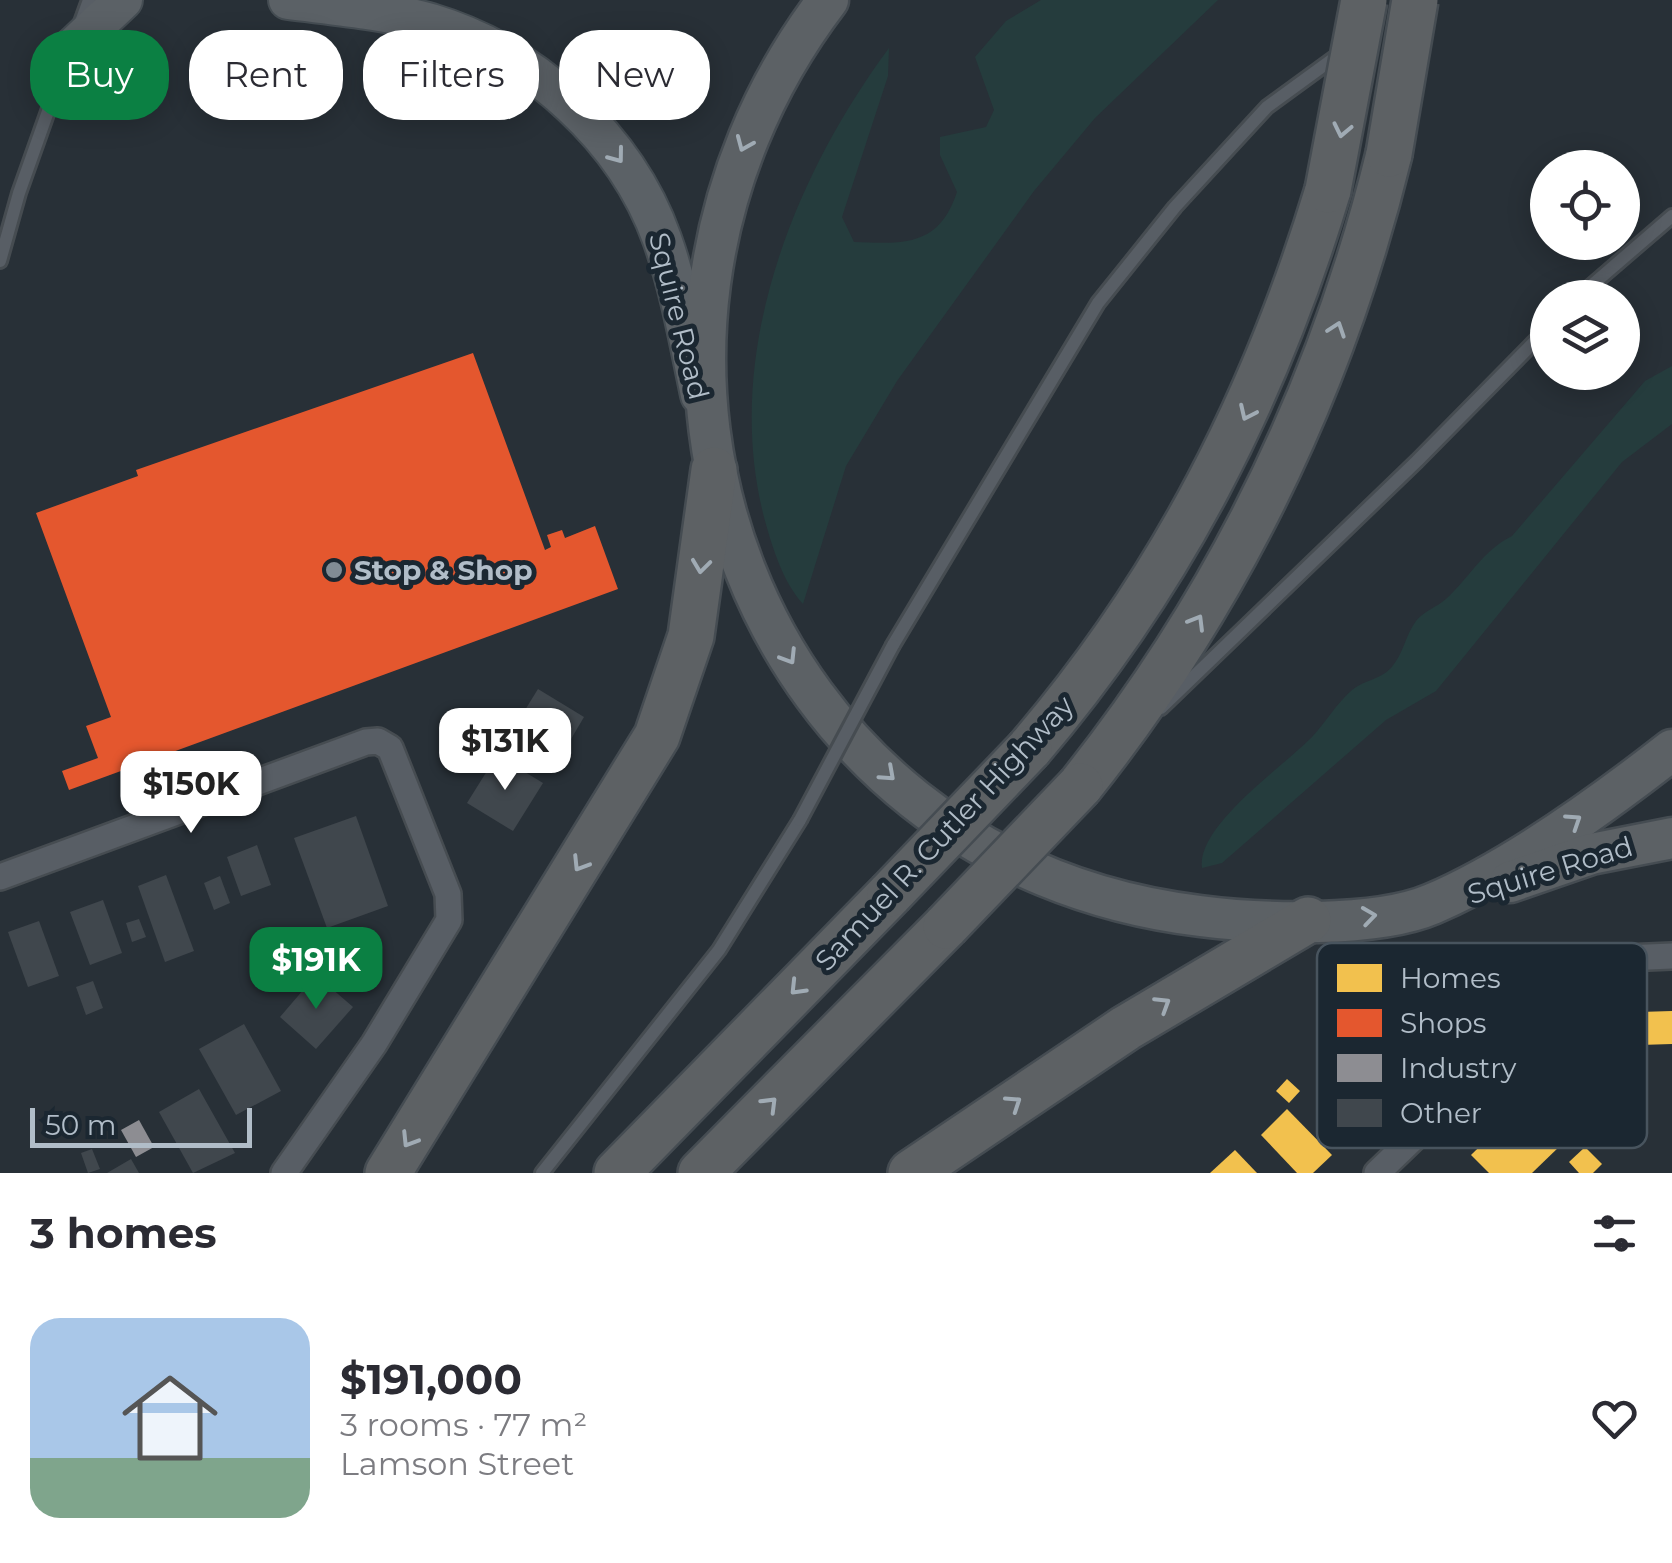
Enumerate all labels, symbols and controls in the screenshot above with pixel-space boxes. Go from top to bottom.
chip: Buy [30,30,169,120]
chip: Rent [189,30,343,120]
chip: Filters [363,30,539,120]
chip: New [559,30,710,120]
one-way arrow [1333,121,1354,138]
one-way arrow [736,135,756,152]
one-way arrow [606,145,623,163]
map controls [1530,150,1640,390]
button: locate [1530,150,1640,260]
street label: Squire Road [642,229,716,403]
button: layers [1530,280,1640,390]
one-way arrow [1326,321,1346,338]
one-way arrow [1240,403,1260,421]
place label: Stop & Shop [354,553,532,587]
one-way arrow [692,558,713,575]
marker: Stop & Shop [323,559,345,581]
one-way arrow [1185,614,1204,632]
one-way arrow [776,646,795,664]
street label: Samuel R. Cutler Highway [808,688,1081,978]
pin: $131K [435,708,575,793]
text: $131K [461,721,549,760]
pin: $150K [121,751,261,836]
one-way arrow [876,763,895,781]
text: $150K [142,764,240,803]
one-way arrow [1563,814,1581,833]
street label: Squire Road [1463,829,1637,911]
one-way arrow [574,853,593,871]
one-way arrow [1361,906,1377,927]
pin: $191K [246,927,386,1012]
text: $191K [271,940,361,979]
legend [1317,943,1647,1148]
text: Homes [1400,961,1501,995]
one-way arrow [791,977,809,995]
one-way arrow [1153,998,1171,1017]
text: Shops [1400,1006,1486,1040]
text: Industry [1400,1051,1517,1085]
text: Other [1400,1096,1482,1130]
one-way arrow [758,1097,776,1115]
one-way arrow [1002,1097,1021,1115]
scale bar [30,1103,252,1148]
text: 50 m [45,1108,116,1142]
one-way arrow [402,1129,421,1147]
icon: filters [1587,1206,1642,1261]
text: 3 homes [30,1207,216,1259]
text: $191,000 [340,1353,522,1405]
icon: home [110,1358,230,1478]
icon: heart [1587,1391,1642,1446]
text: 3 rooms · 77 m² [340,1405,587,1444]
text: Lamson Street [340,1444,574,1483]

